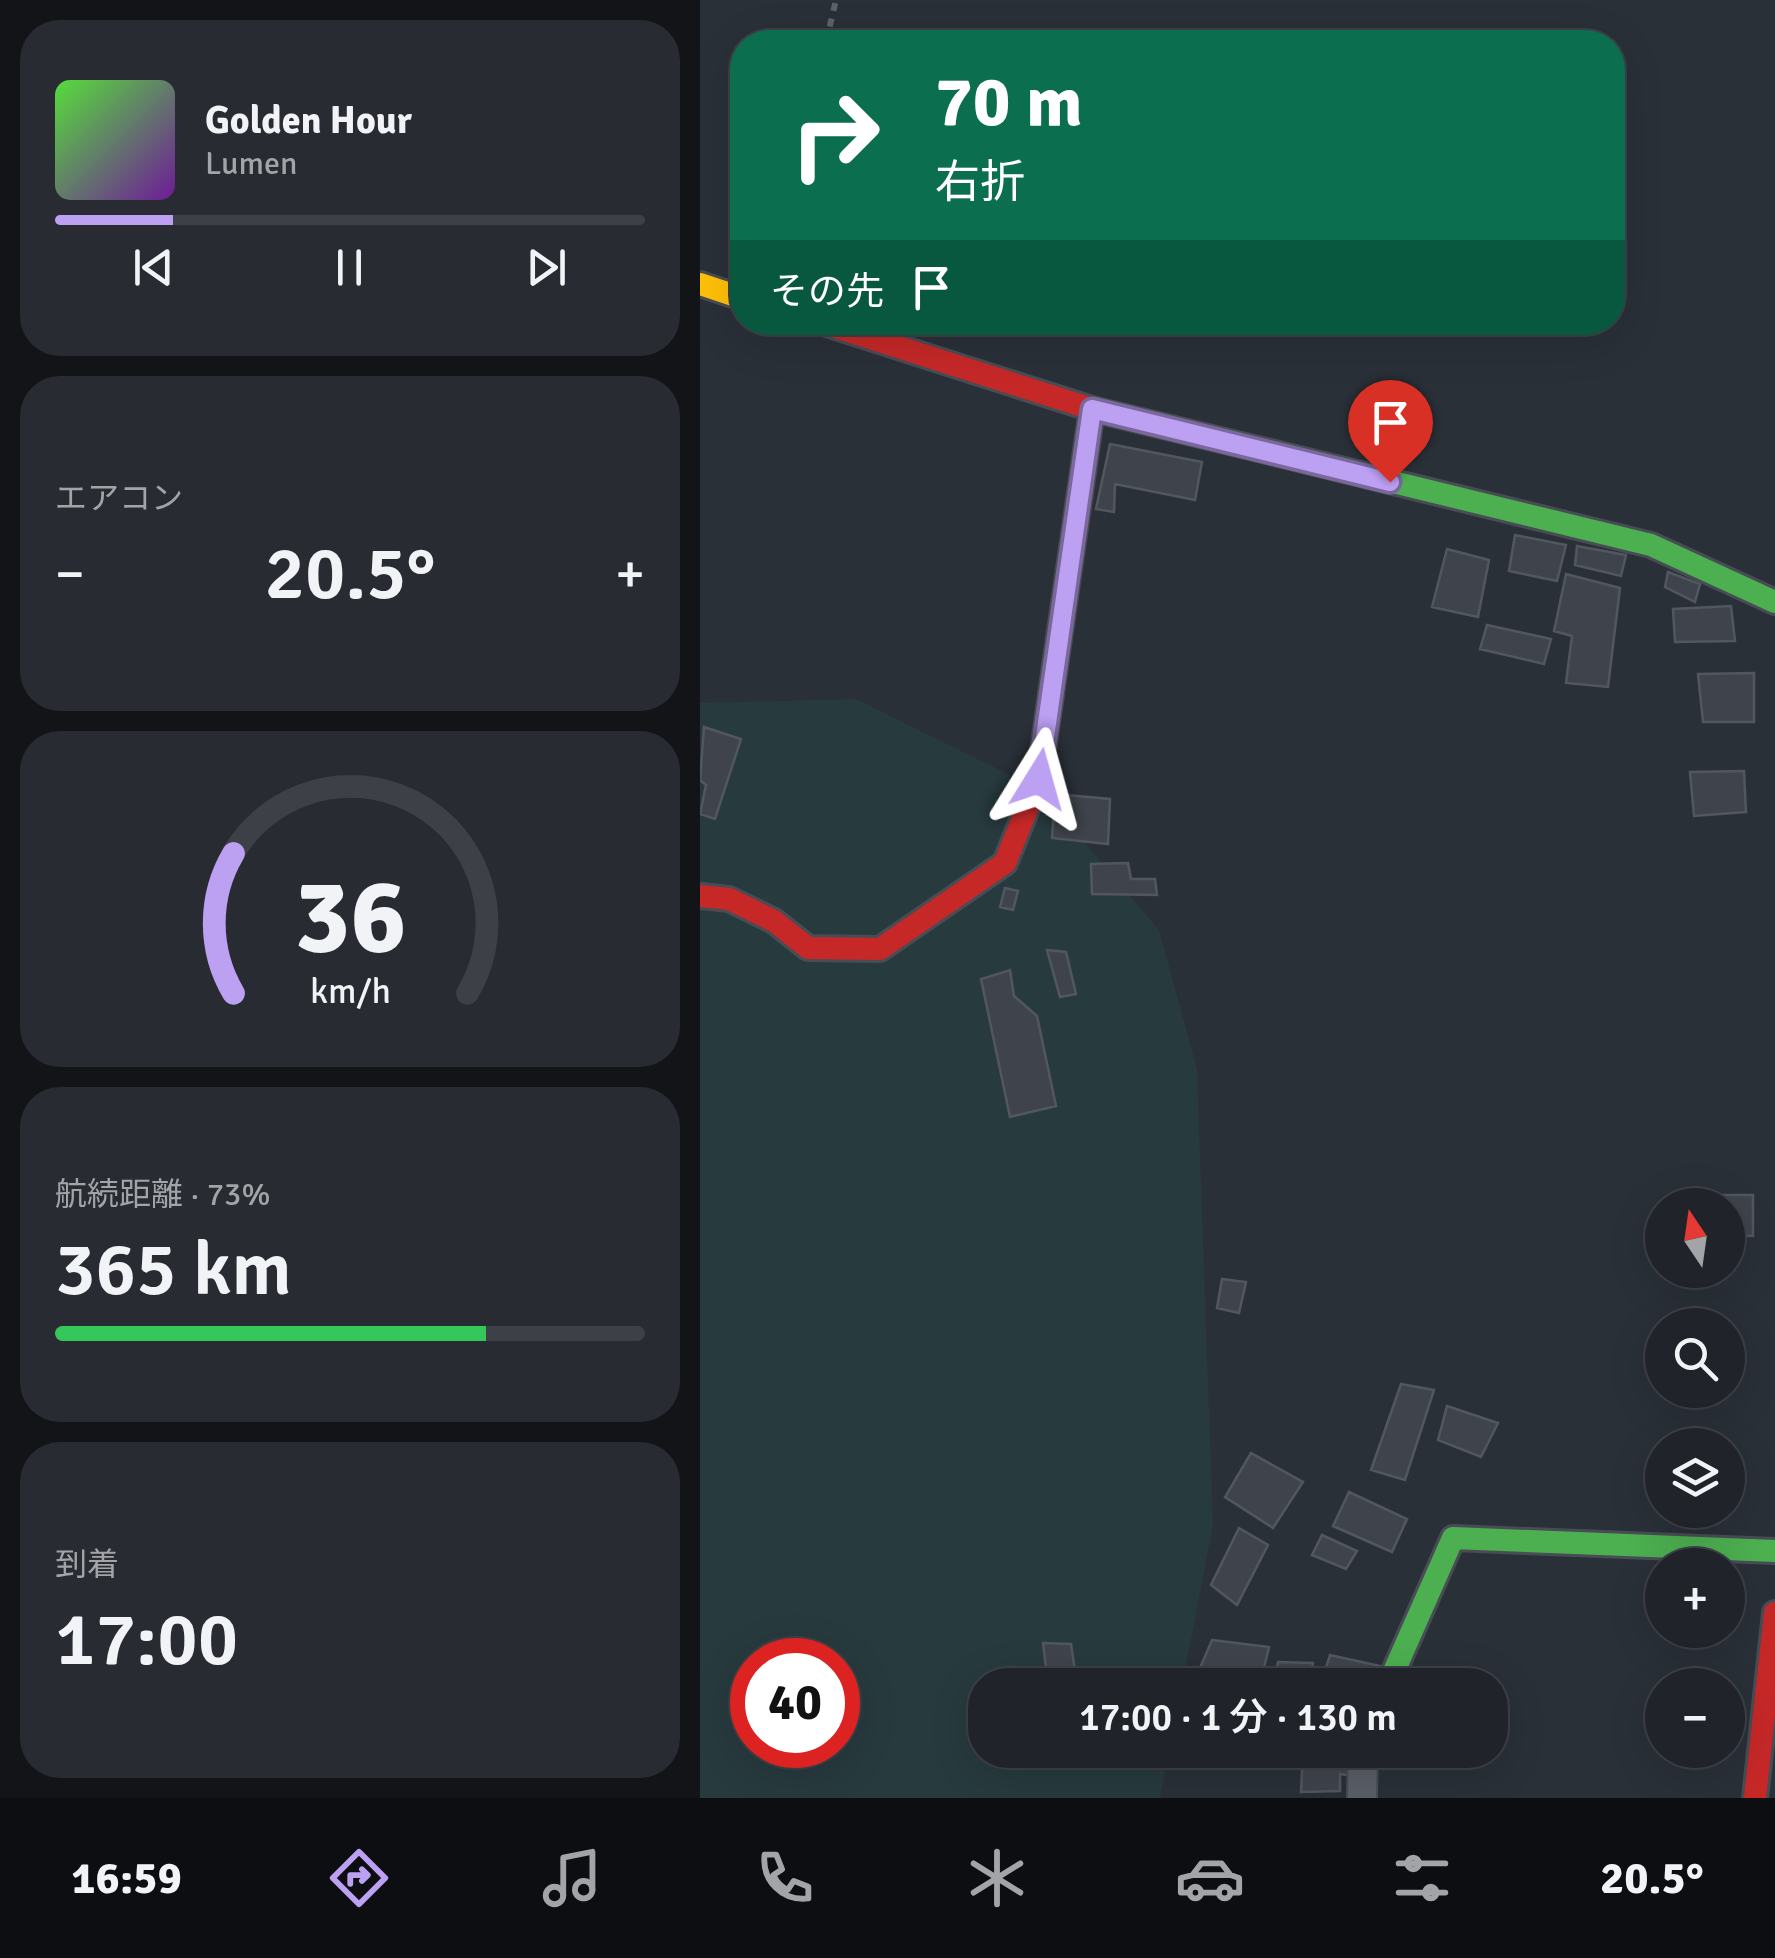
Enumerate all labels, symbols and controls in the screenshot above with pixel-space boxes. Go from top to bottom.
text: 70 m [935,59,1083,145]
icon: right [770,70,900,200]
text: Golden Hour [205,97,412,144]
text: Lumen [205,144,297,183]
text: 右折 [935,155,1025,210]
icon: previous [126,240,181,295]
icon: pause [322,240,377,295]
icon: next [519,240,574,295]
icon: arrive [904,260,959,315]
text: その先 [770,268,884,315]
pin [1348,380,1433,483]
icon: arrive [1363,395,1418,450]
text: エアコン [55,479,183,518]
text: 20.5° [264,527,436,620]
text: − [55,540,85,608]
text: + [615,540,645,608]
position arrow [987,727,1091,831]
text: 36 [294,853,406,981]
text: km/h [310,969,390,1013]
text: 航続距離 · 73% [55,1175,270,1214]
north arrow [1645,1188,1745,1288]
map controls [1645,1188,1745,1768]
text: 365 km [55,1223,292,1316]
button: search [1645,1308,1745,1408]
button: layers [1645,1428,1745,1528]
text: 到着 [55,1545,119,1584]
button: + [1645,1548,1745,1648]
text: 17:00 [55,1593,238,1686]
speed limit sign: 40 [730,1638,860,1768]
button: − [1645,1668,1745,1768]
text: 17:00 · 1 分 · 130 m [1079,1694,1397,1741]
icon: directions [324,1843,394,1913]
icon: music [537,1843,607,1913]
icon: phone [750,1843,820,1913]
icon: climate [962,1843,1032,1913]
icon: car [1175,1843,1245,1913]
icon: filters [1387,1843,1457,1913]
text: 16:59 [71,1851,182,1906]
text: 20.5° [1600,1851,1704,1906]

